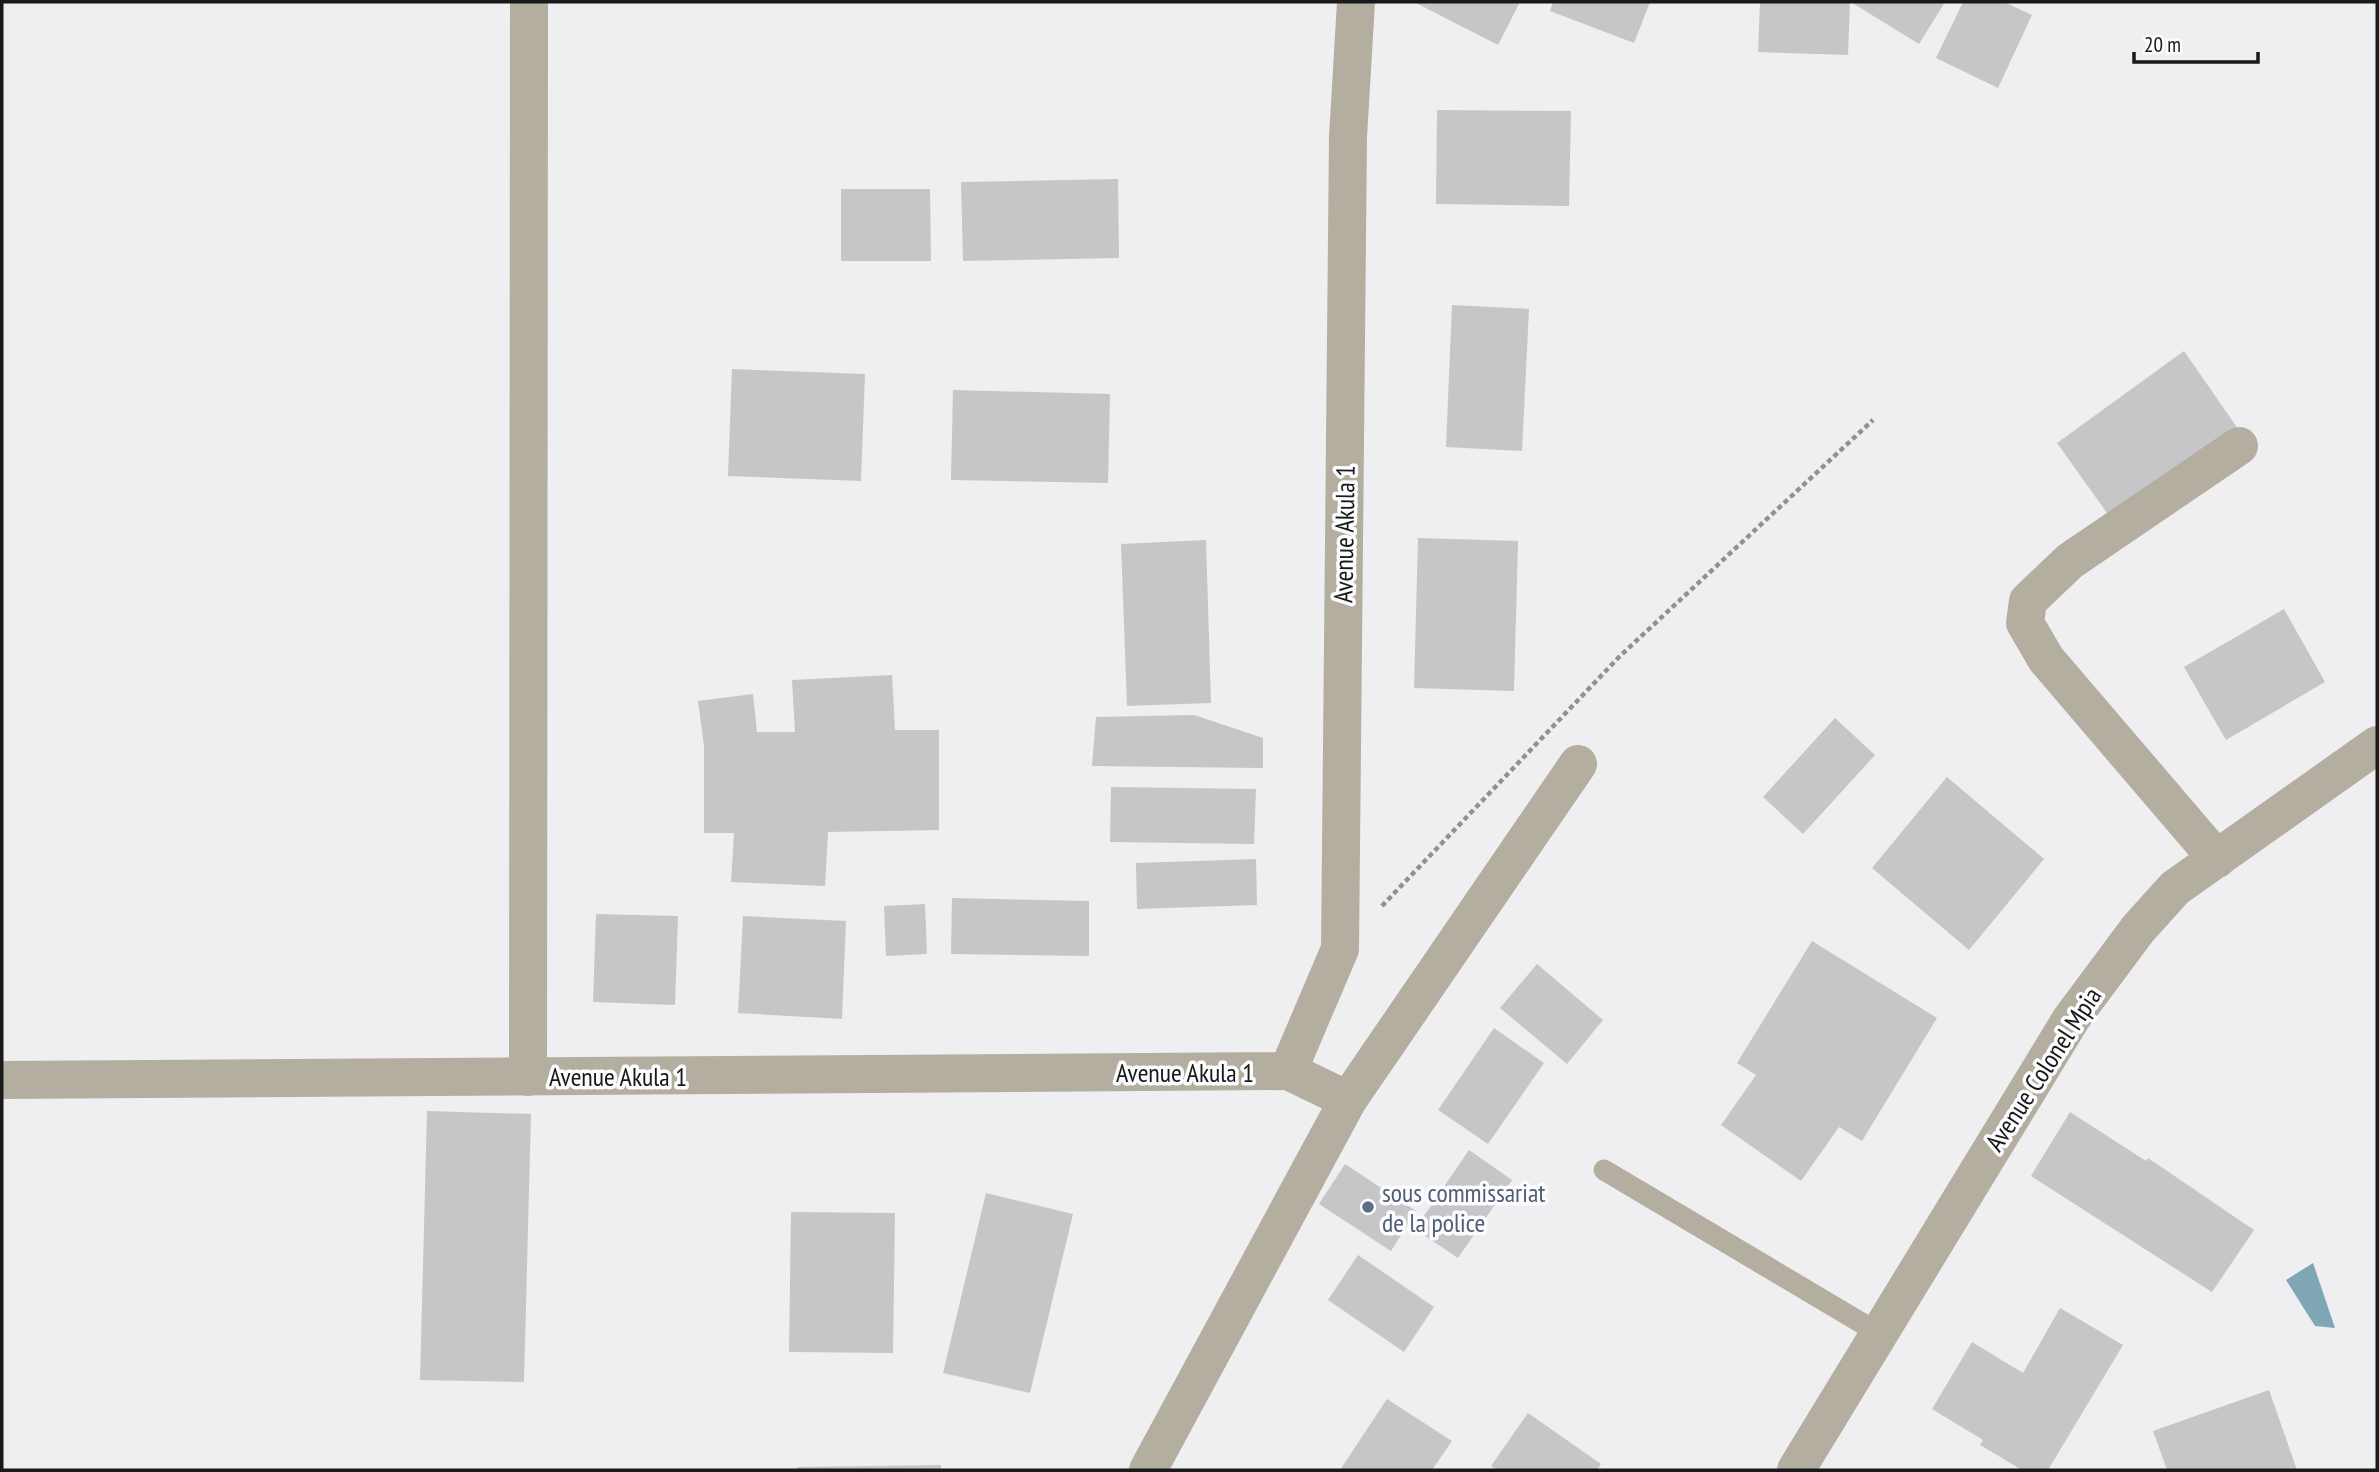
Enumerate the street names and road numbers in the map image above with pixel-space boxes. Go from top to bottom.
street label: Avenue Akula 1 [1326,465,1362,603]
street label: Avenue Colonel Mpia [1978,981,2108,1157]
street label: Avenue Akula 1 [1116,1056,1254,1089]
street label: Avenue Akula 1 [549,1060,687,1093]

